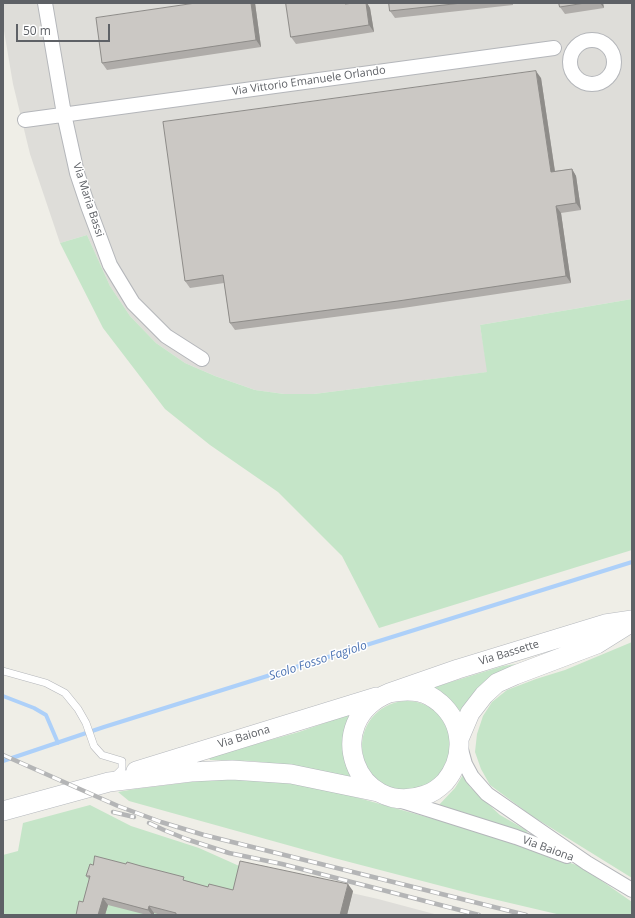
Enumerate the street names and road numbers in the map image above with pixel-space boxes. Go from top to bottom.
street label: Via Vittorio Emanuele Orlando [231,64,387,98]
street label: Via Maria Bassi [70,161,106,239]
street label: Via Bassette [477,638,541,668]
street label: Via Baiona [216,723,272,751]
street label: Via Baiona [520,834,576,864]

